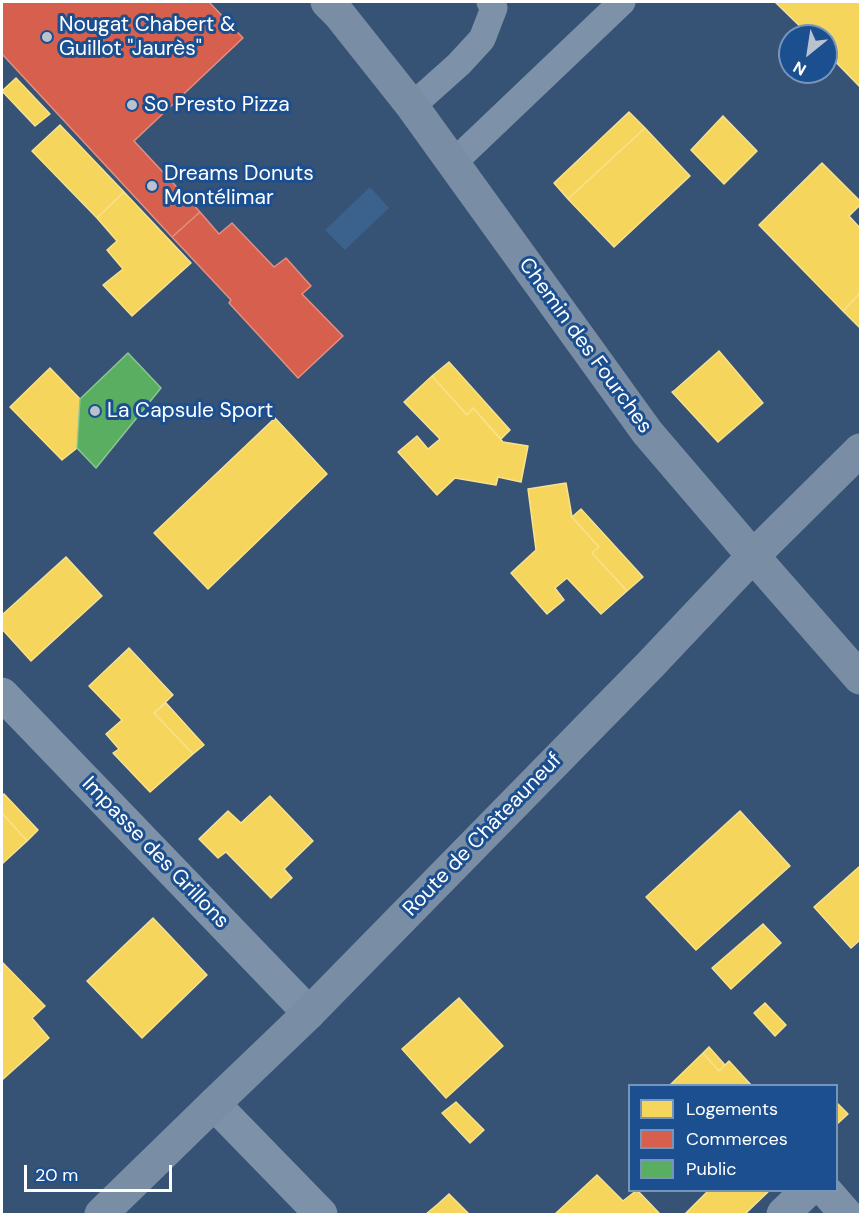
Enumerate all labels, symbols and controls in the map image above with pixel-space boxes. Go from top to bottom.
place label: Nougat Chabert & Guillot "Jaurès" [59,12,235,62]
north arrow [778,24,838,84]
marker: Nougat Chabert & Guillot "Jaurès" [40,30,54,44]
text: N [789,56,810,80]
place label: So Presto Pizza [144,92,290,118]
marker: So Presto Pizza [125,98,139,112]
place label: Dreams Donuts Montélimar [164,161,314,211]
marker: Dreams Donuts Montélimar [145,179,159,193]
street label: Chemin des Fourches [513,253,657,439]
place label: La Capsule Sport [107,398,273,424]
marker: La Capsule Sport [88,404,102,418]
street label: Route de Châteauneuf [398,748,568,922]
street label: Impasse des Grillons [76,772,234,934]
legend [628,1084,838,1192]
text: Logements [686,1097,778,1121]
text: Commerces [686,1127,788,1151]
scale bar [27,1153,176,1191]
text: Public [686,1157,737,1181]
text: 20 m [35,1163,78,1187]

